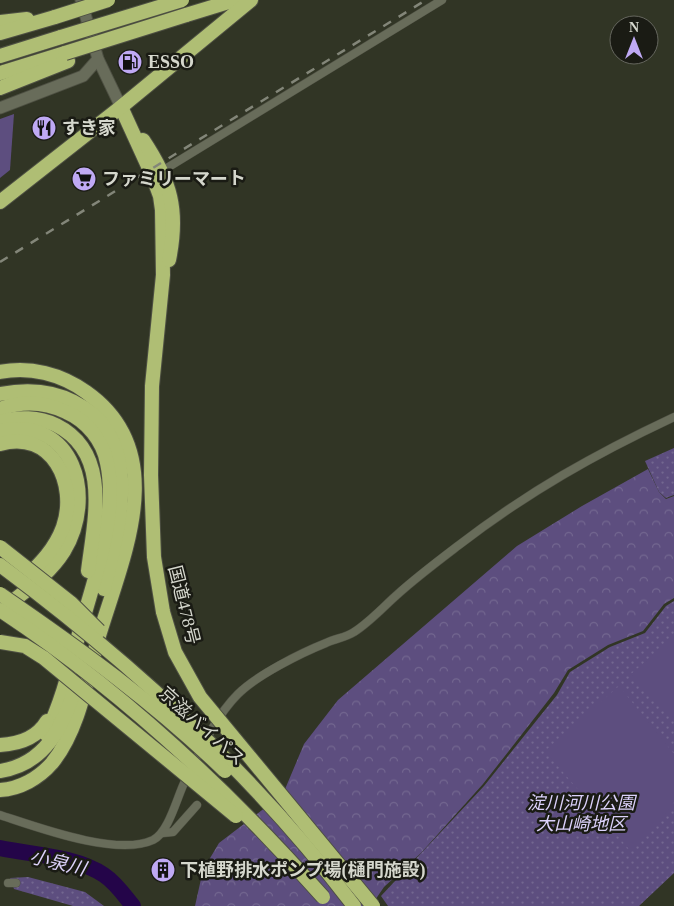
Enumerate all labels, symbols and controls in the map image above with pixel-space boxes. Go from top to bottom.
north arrow [609,15,659,65]
text: N [629,20,639,35]
fuel station icon: ESSO [117,49,143,75]
place label: ESSO [148,52,194,72]
restaurant icon: すき家 [31,115,57,141]
place label: すき家 [62,118,116,138]
supermarket icon: ファミリーマート [71,166,97,192]
place label: ファミリーマート [102,169,246,189]
street label: 国道478号 [164,563,204,647]
street label: 京滋バイパス [155,683,249,769]
park label: 淀川河川公園 大山崎地区 [527,793,638,834]
water label: 小泉川 [28,845,90,880]
building icon: 下植野排水ポンプ場(樋門施設) [150,857,176,883]
place label: 下植野排水ポンプ場(樋門施設) [180,860,425,881]

